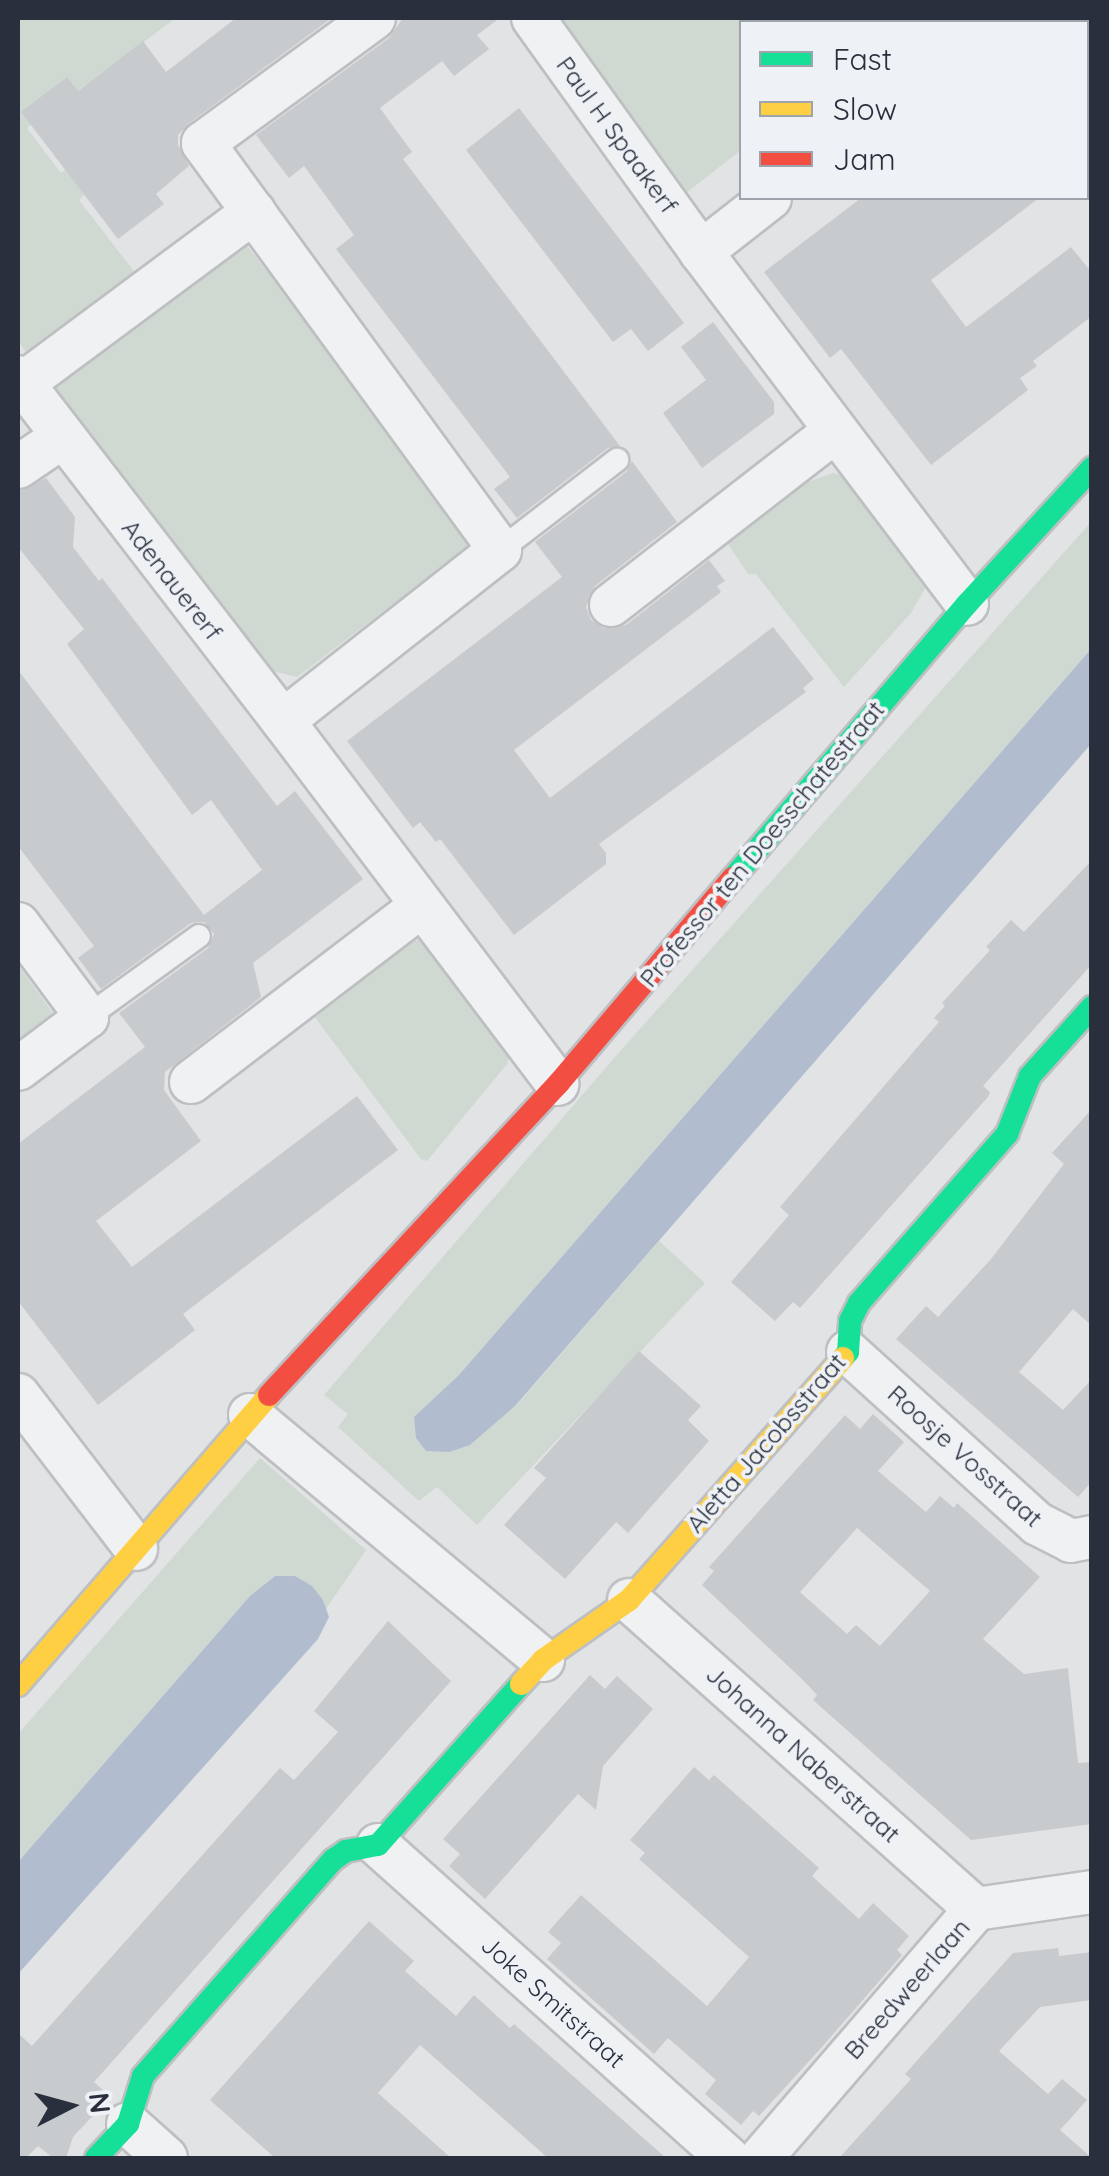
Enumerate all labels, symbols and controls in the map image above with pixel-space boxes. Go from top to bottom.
legend [739,20,1089,200]
text: Fast [833,40,892,78]
street label: Paul H Spaakerf [550,51,684,219]
text: Slow [833,90,897,128]
text: Jam [833,140,896,178]
street label: Adenauererf [116,514,228,646]
street label: Professor ten Doesschatestraat [633,695,891,993]
street label: Aletta Jacobsstraat [680,1347,852,1539]
street label: Roosje Vosstraat [882,1379,1048,1533]
street label: Johanna Naberstraat [700,1659,906,1849]
street label: Breedweerlaan [838,1913,976,2065]
street label: Joke Smitstraat [475,1930,631,2074]
north arrow [20,2056,120,2156]
text: N [82,2091,119,2115]

